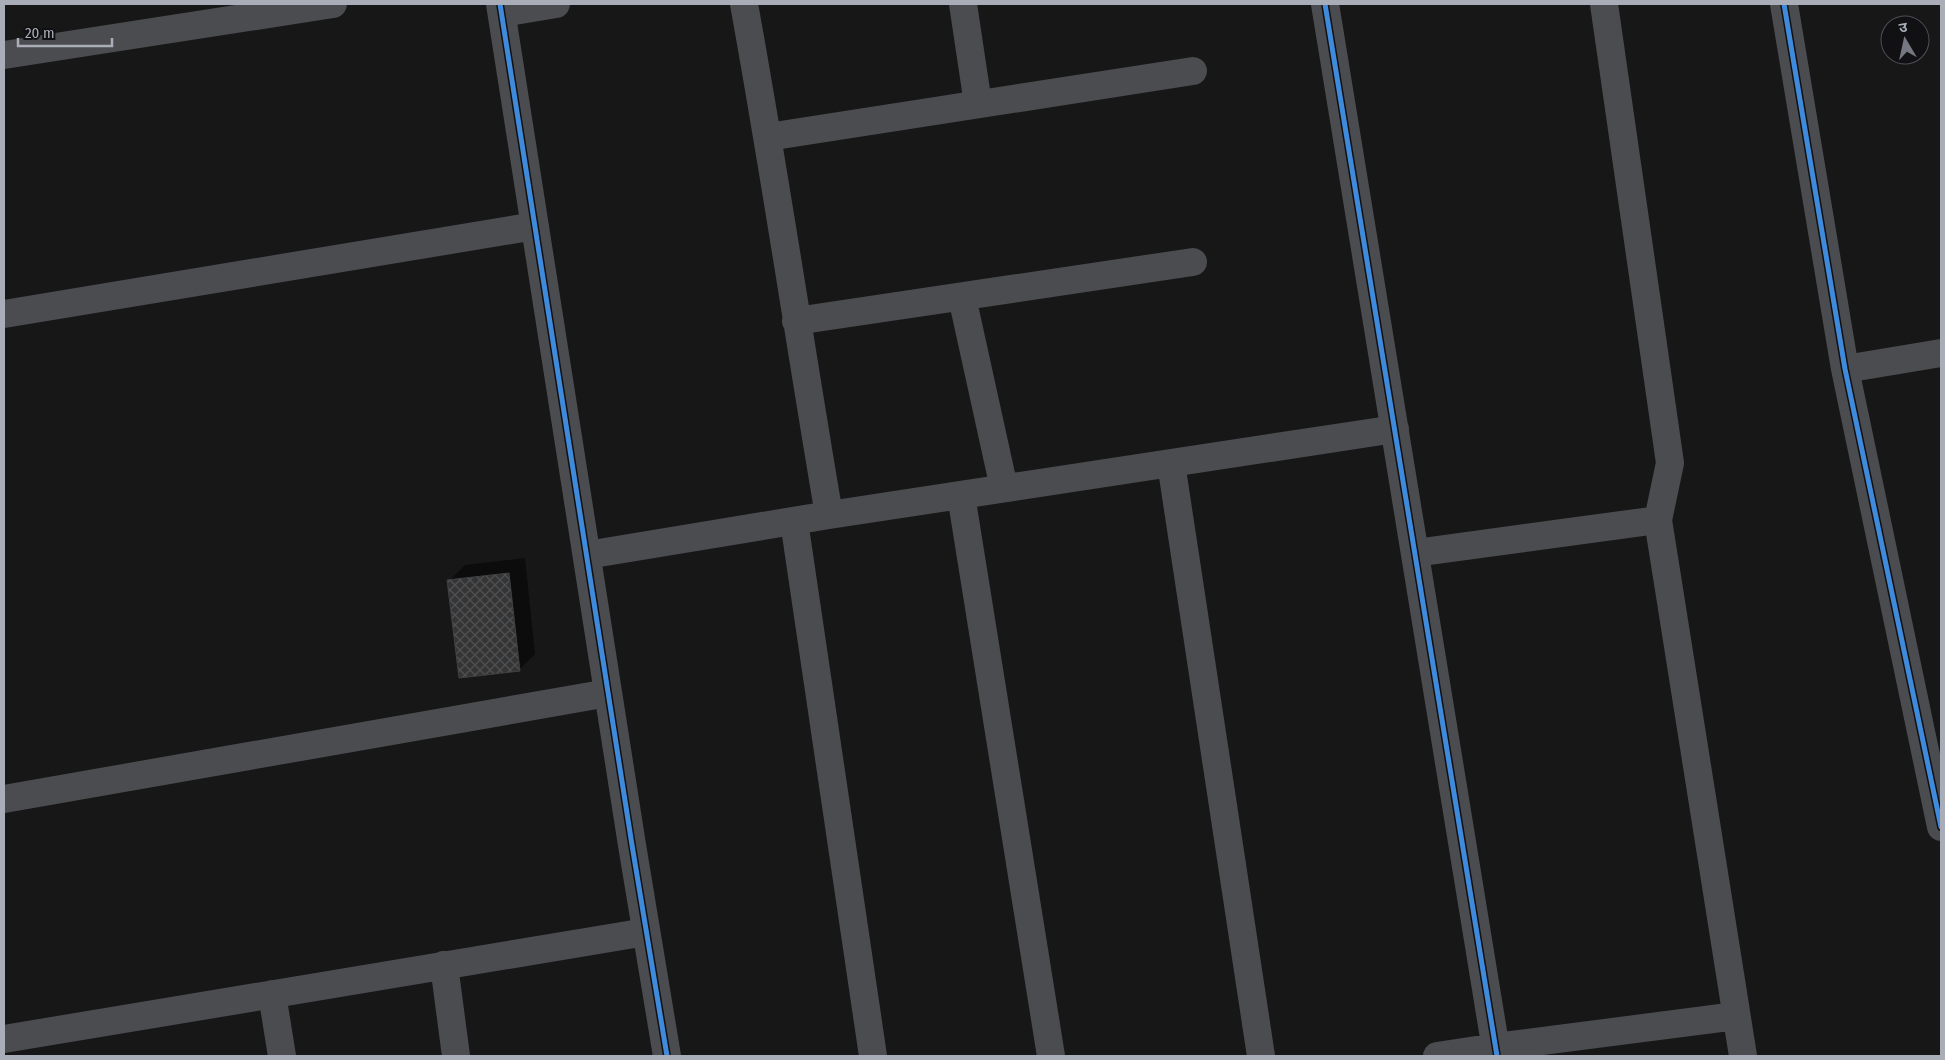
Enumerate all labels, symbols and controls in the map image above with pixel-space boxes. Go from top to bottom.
scale bar [18,15,111,47]
north arrow [1880,15,1930,65]
text: उ [1898,18,1909,37]
text: 20 m [25,24,55,42]

